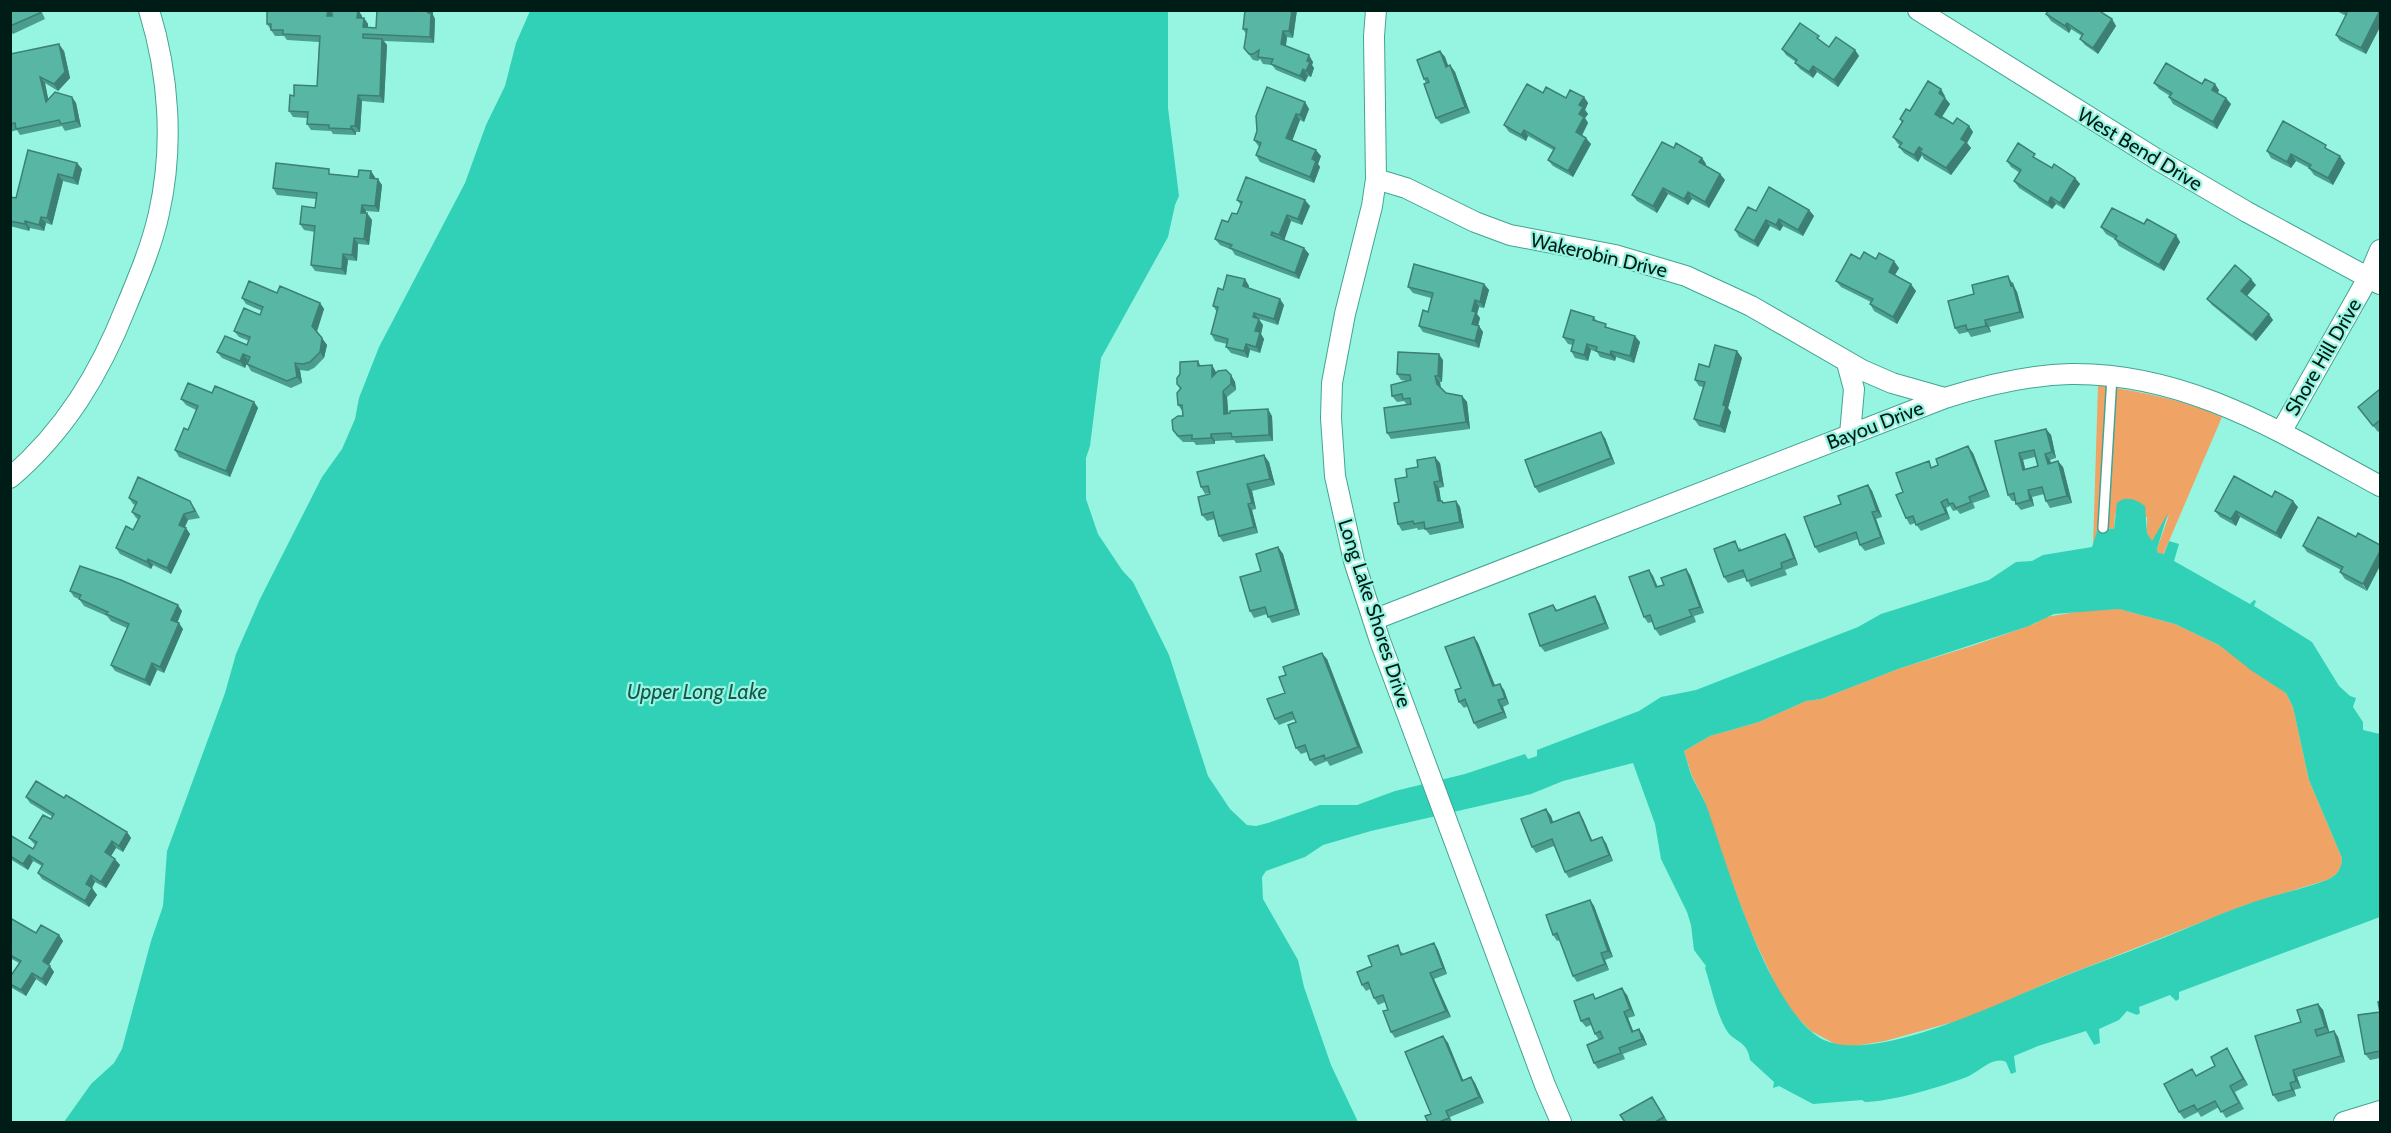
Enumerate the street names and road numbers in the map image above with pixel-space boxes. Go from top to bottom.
street label: West Bend Drive [2073,102,2207,196]
street label: Wakerobin Drive [1528,228,1670,282]
street label: Shore Hill Drive [2280,294,2366,420]
street label: Bayou Drive [1823,396,1927,454]
street label: Long Lake Shores Drive [1333,516,1417,710]

